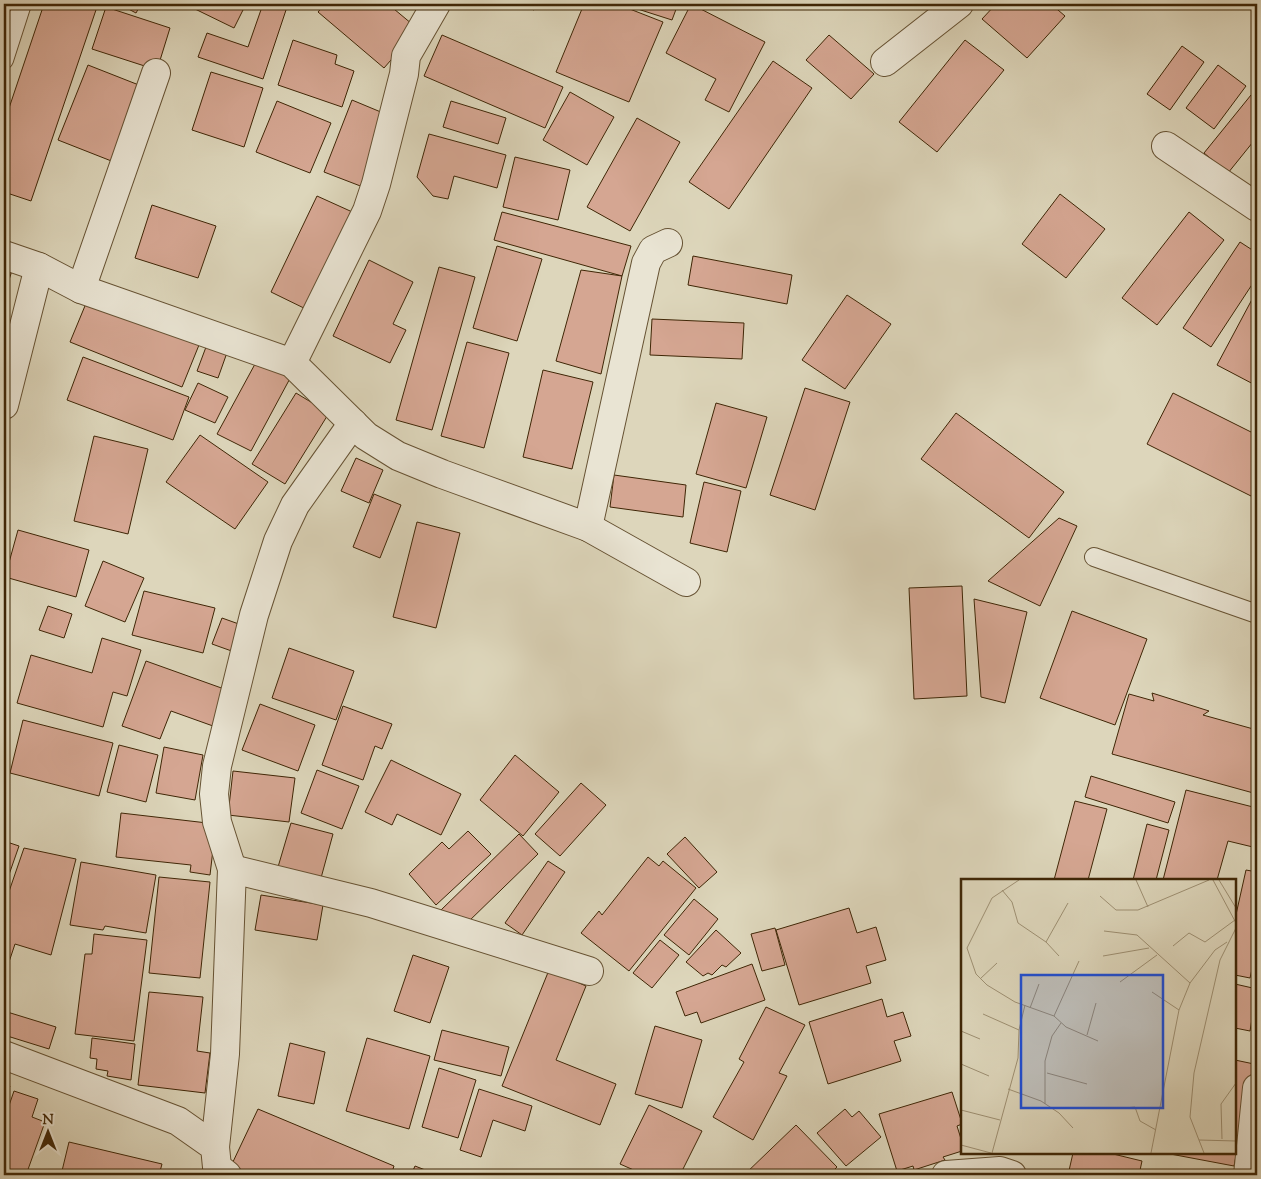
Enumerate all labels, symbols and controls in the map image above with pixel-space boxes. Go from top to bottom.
inset map [961,879,1236,1154]
north arrow [22,1106,72,1156]
text: N [42,1111,54,1131]

